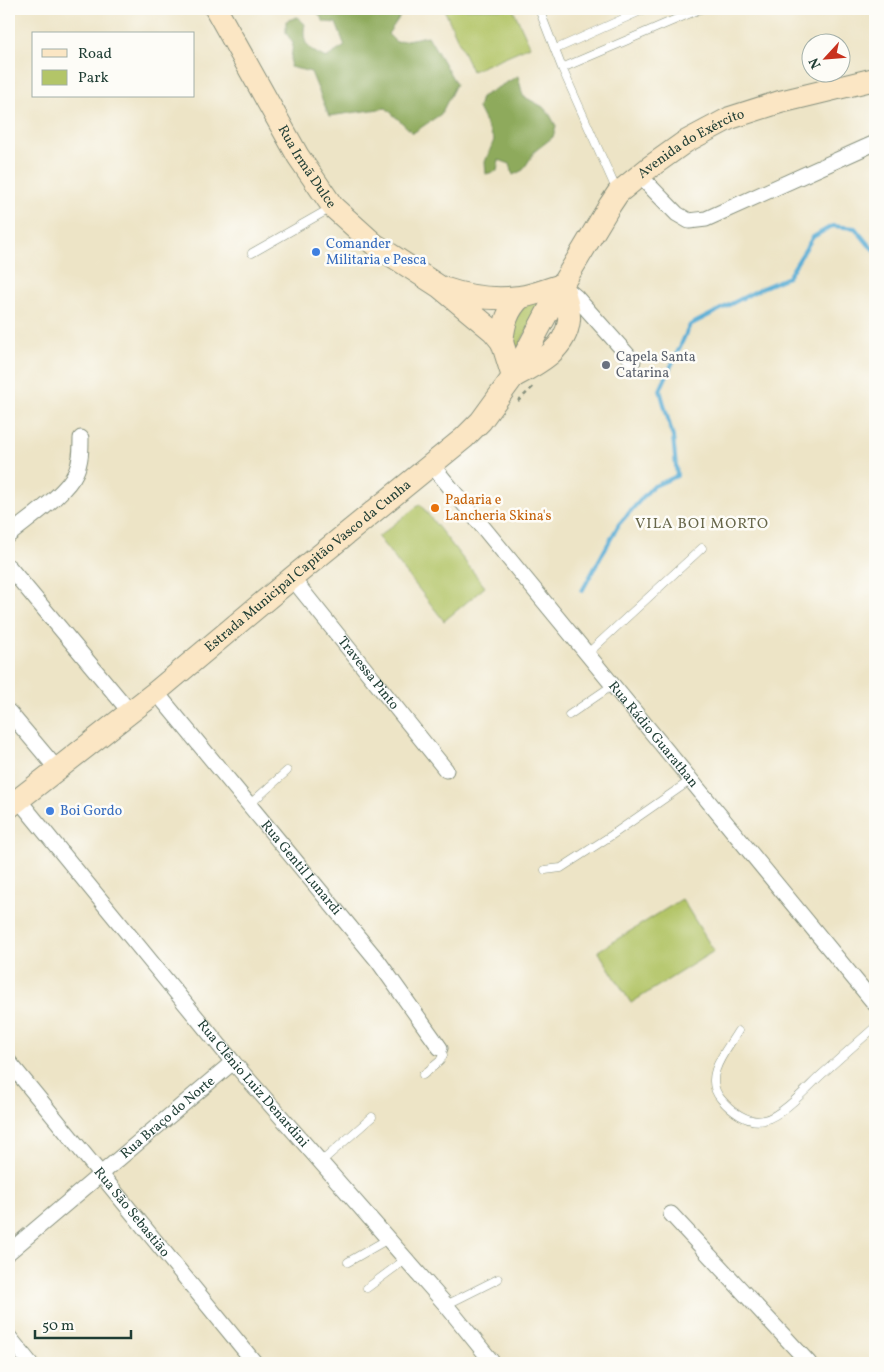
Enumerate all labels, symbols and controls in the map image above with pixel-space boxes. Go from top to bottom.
legend [32,32,195,98]
north arrow [802,32,852,82]
text: Road [78,44,112,65]
text: N [805,54,826,72]
text: Park [78,68,109,89]
street label: Avenida do Exército [634,105,747,183]
street label: Rua Irmã Dulce [273,122,341,212]
place label: Comander Militaria e Pesca [326,235,427,270]
marker: Comander Militaria e Pesca [310,246,322,258]
place label: Capela Santa Catarina [616,348,696,383]
marker: Capela Santa Catarina [600,359,612,371]
street label: Estrada Municipal Capitão Vasco da Cunha [201,475,415,657]
place label: Padaria e Lancheria Skina's [445,491,552,526]
marker: Padaria e Lancheria Skina's [429,502,441,514]
district label: VILA BOI MORTO [635,514,769,535]
street label: Travessa Pinto [333,633,404,714]
street label: Rua Rádio Guarathan [604,677,703,792]
place label: Boi Gordo [60,802,122,821]
marker: Boi Gordo [44,805,56,817]
street label: Rua Gentil Lunardi [256,816,346,919]
street label: Rua Clênio Luiz Denardini [193,1016,313,1151]
street label: Rua Braço do Norte [116,1072,219,1163]
street label: Rua São Sebastião [89,1163,174,1261]
scale bar [35,1307,131,1339]
text: 50 m [42,1316,74,1337]

